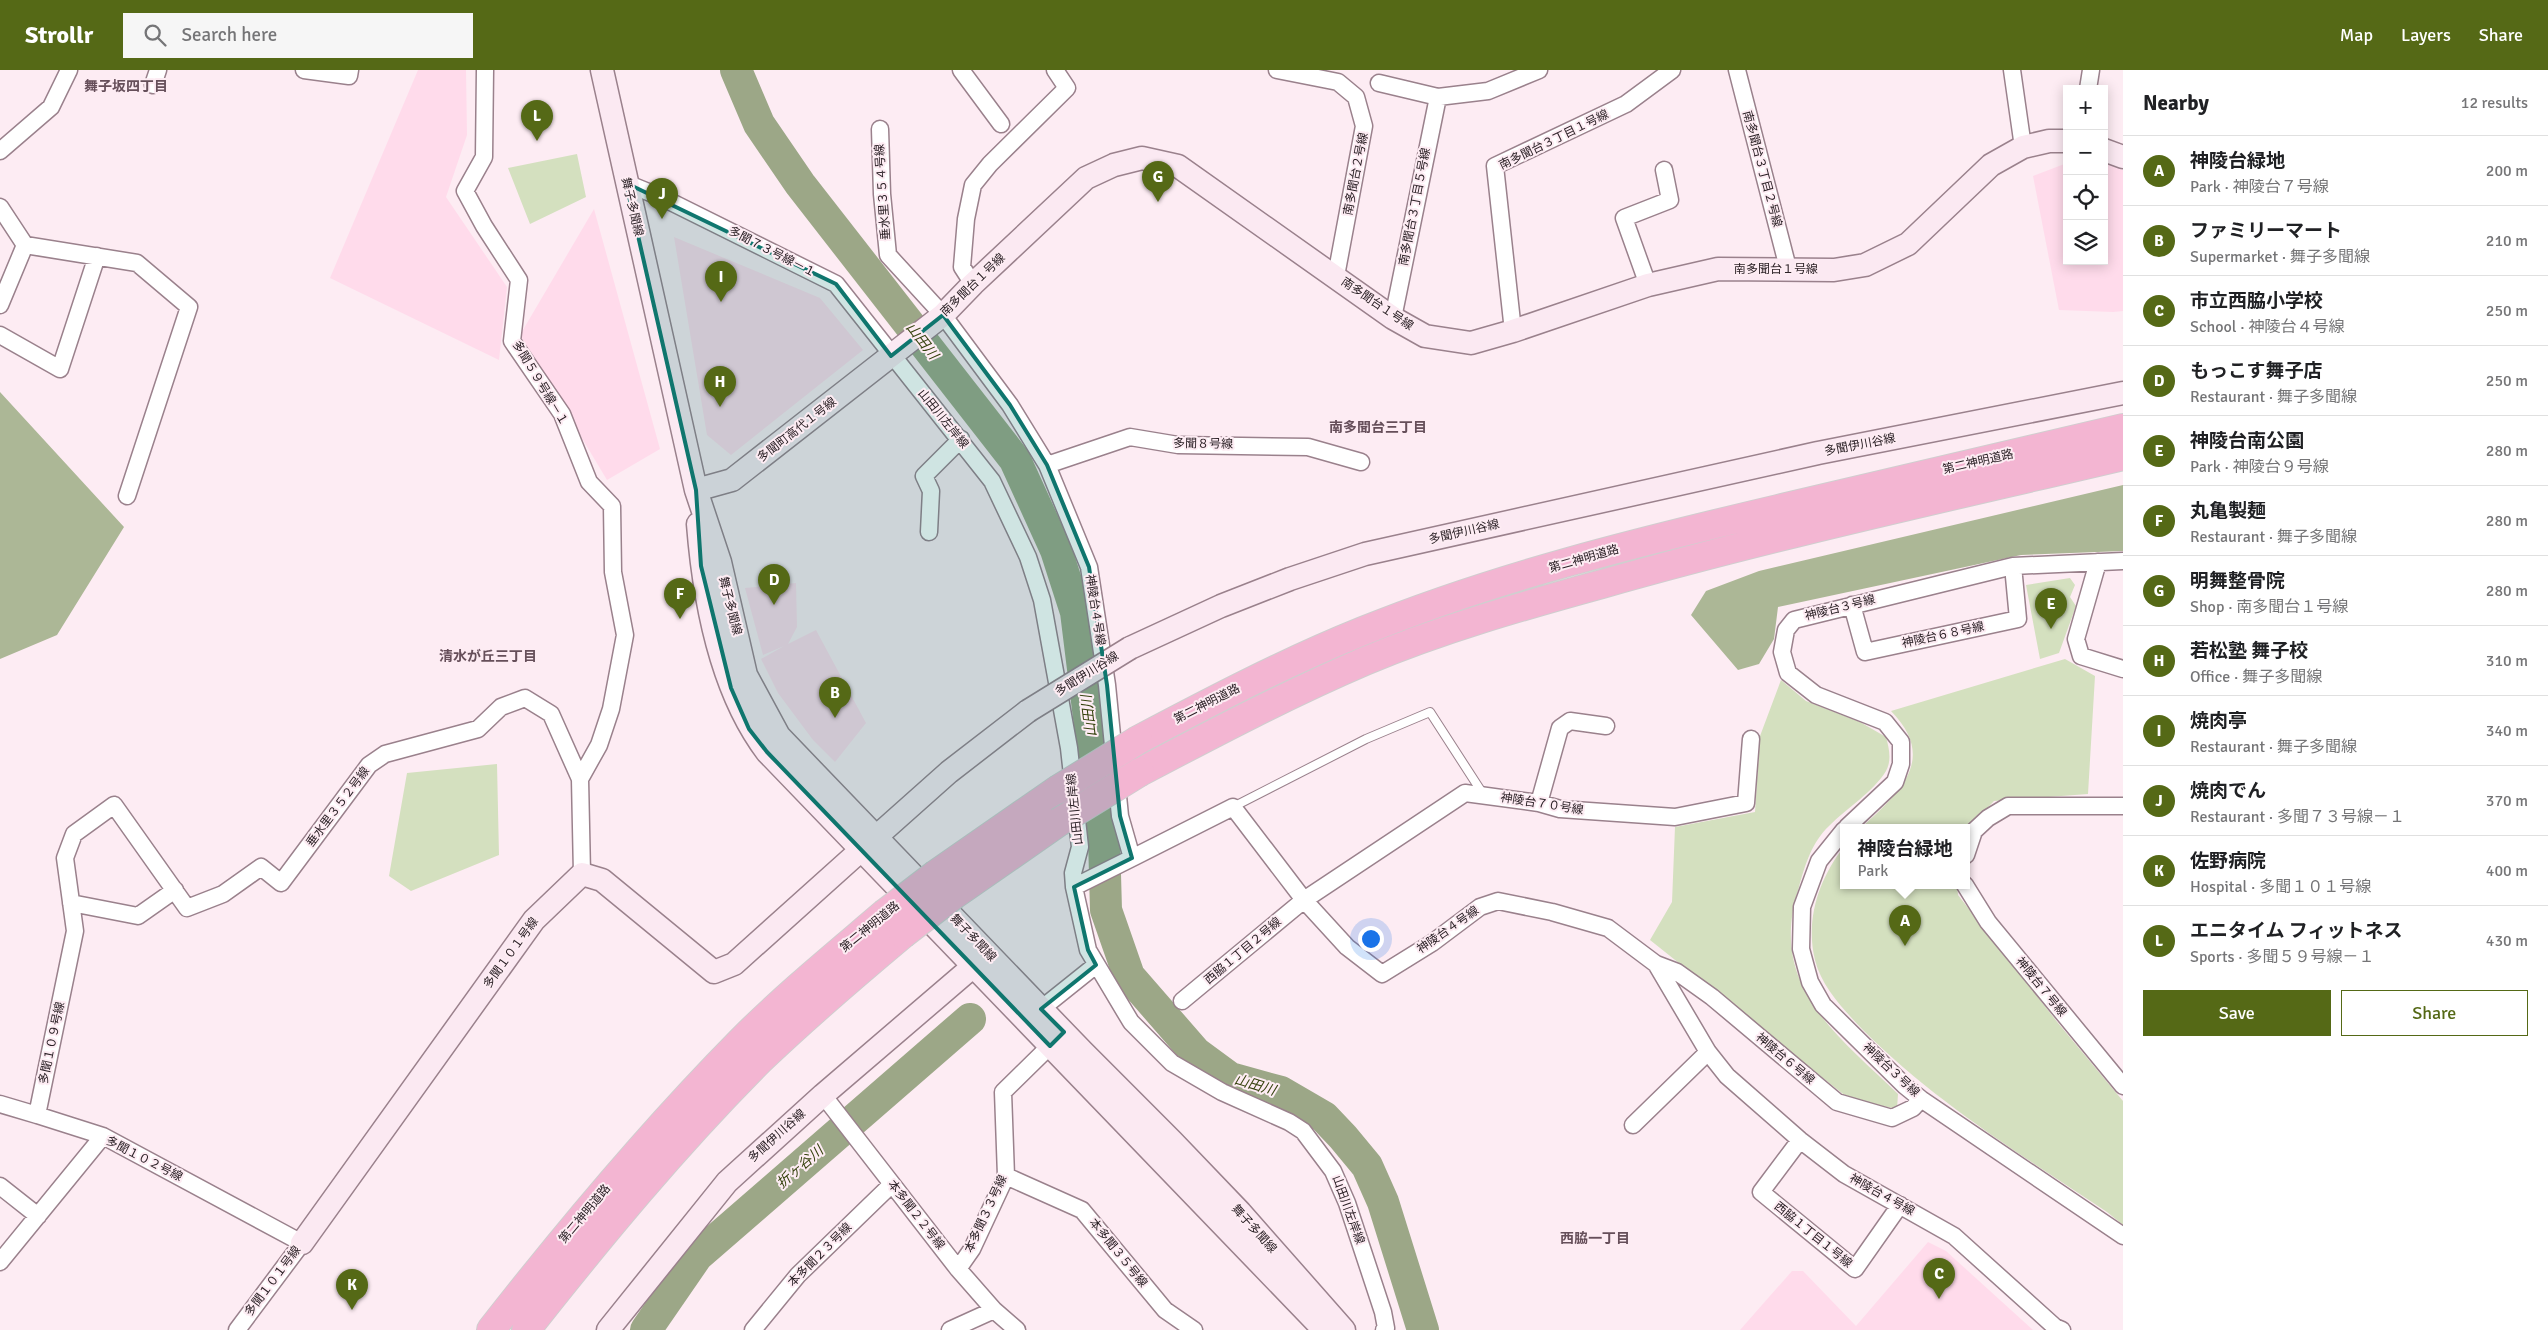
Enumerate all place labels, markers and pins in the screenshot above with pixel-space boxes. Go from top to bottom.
pin: L [521,100,553,141]
pin: G [1142,161,1174,202]
pin: J [646,178,678,219]
pin: I [705,261,737,302]
pin: H [704,366,736,407]
pin: D [758,564,790,605]
pin: F [664,578,696,619]
pin: E [2035,588,2067,629]
pin: B [819,677,851,718]
pin: A [1889,905,1921,946]
pin: C [1923,1258,1955,1299]
pin: K [336,1269,368,1310]

